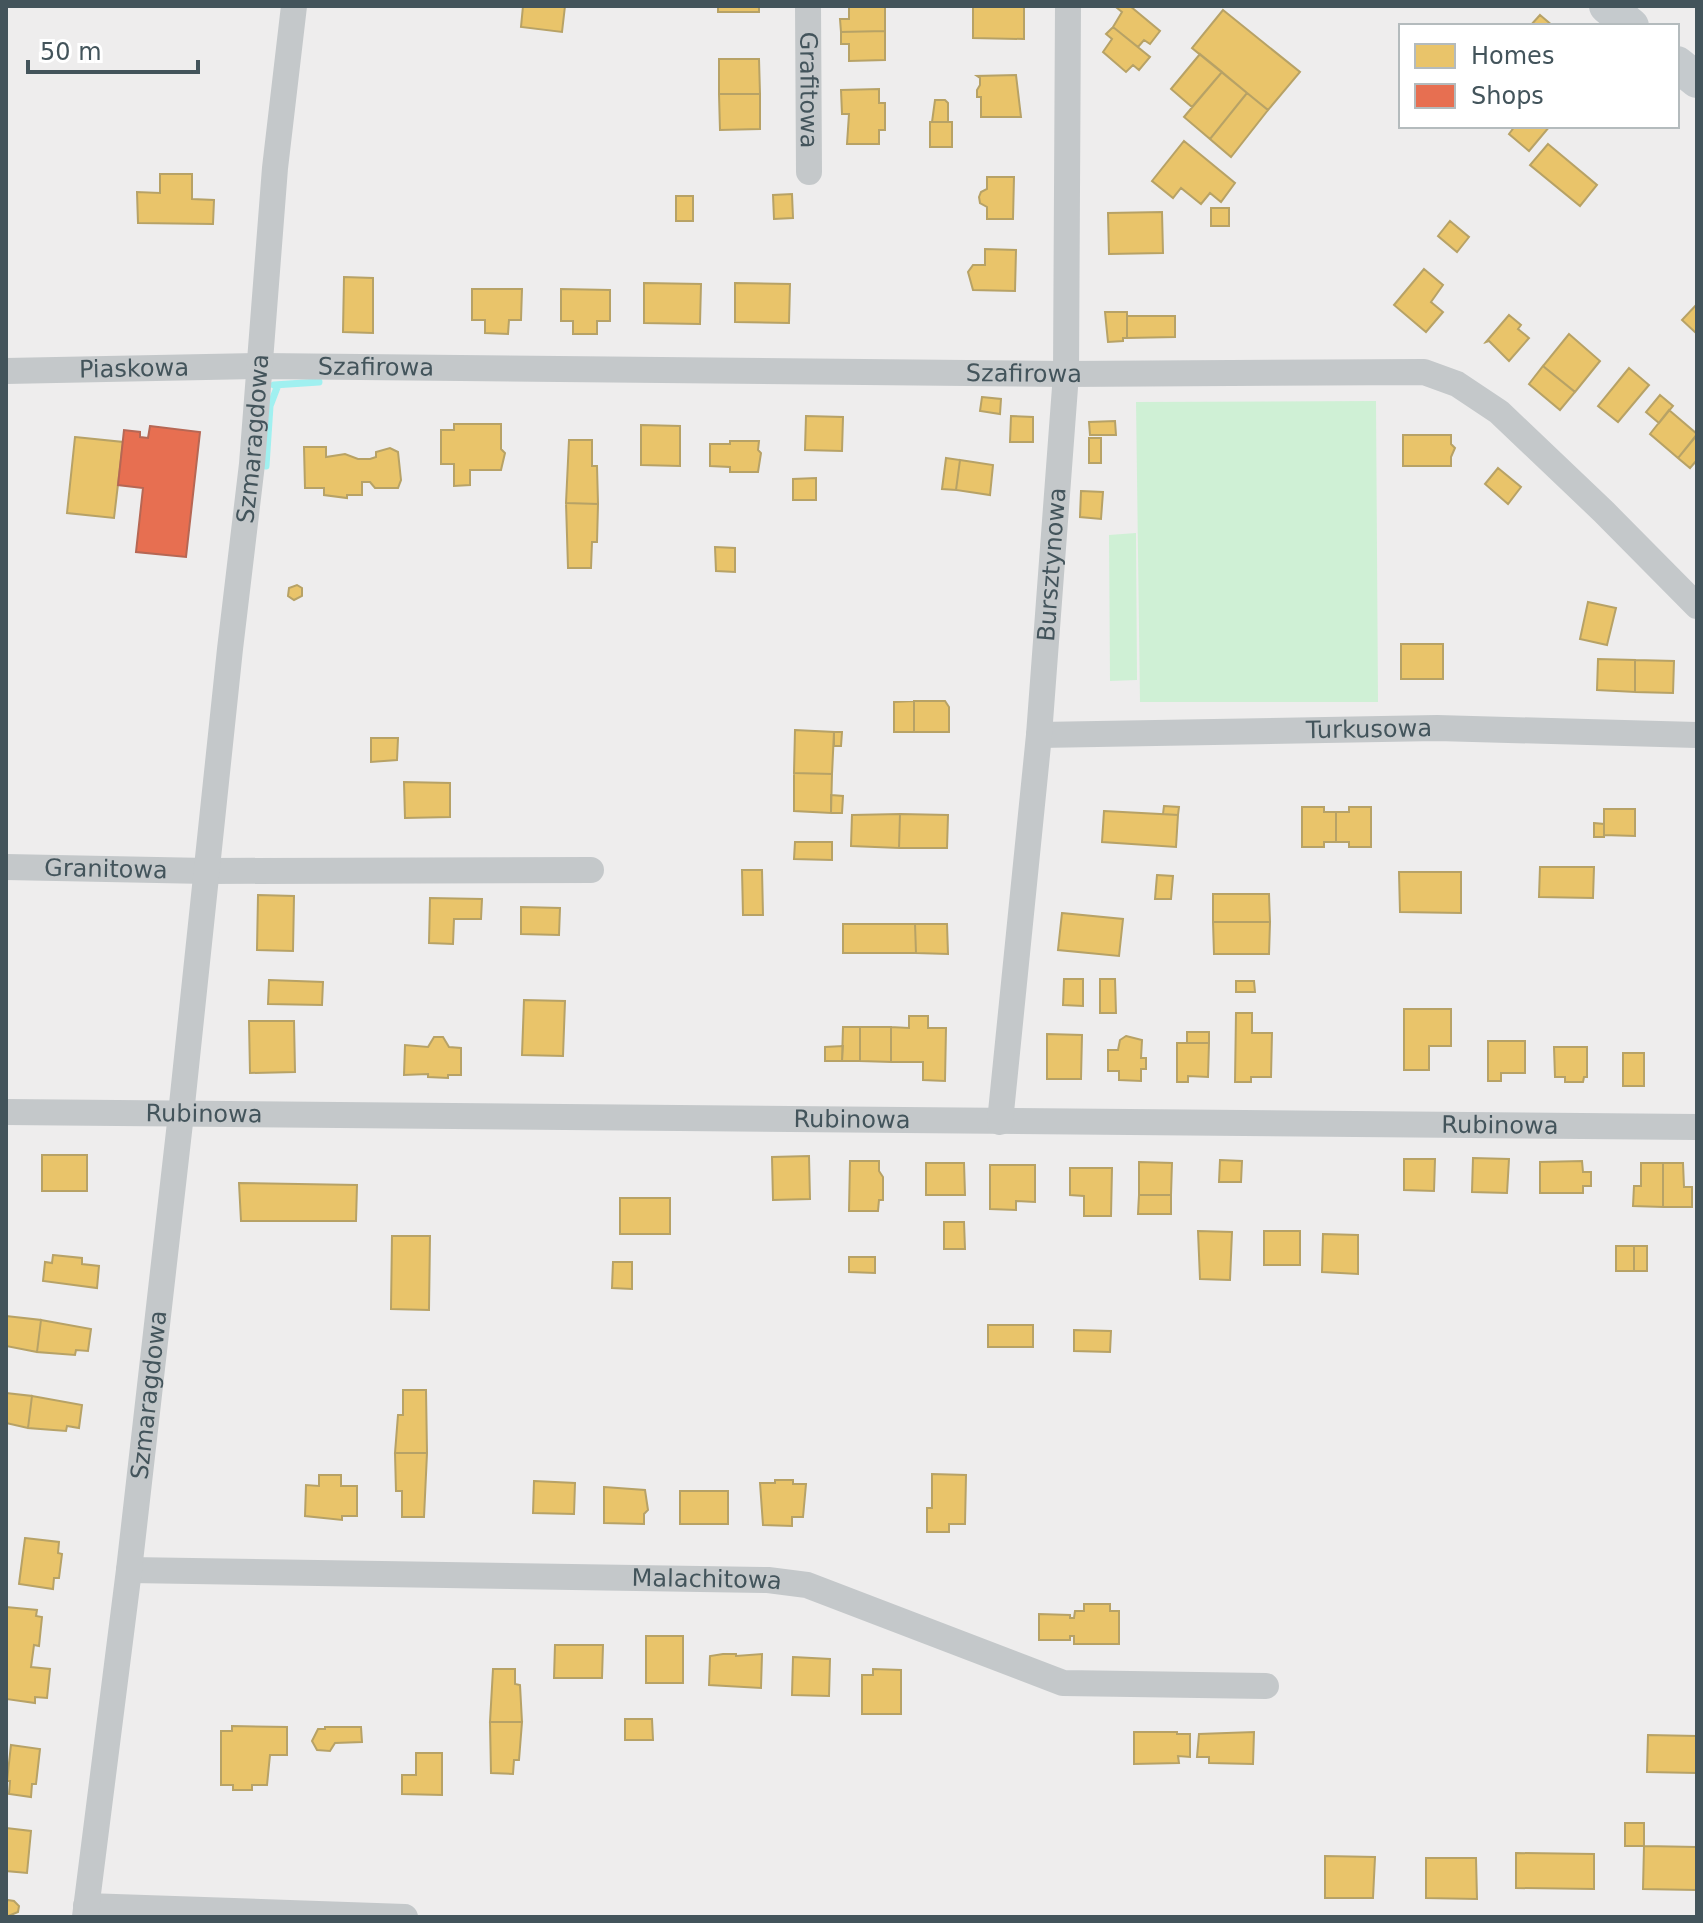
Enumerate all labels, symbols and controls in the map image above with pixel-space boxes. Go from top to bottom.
scale bar [28,24,198,74]
legend [1399,24,1679,128]
street label: Grafitowa [794,32,823,148]
text: 50 m [40,38,102,66]
text: Homes [1471,42,1554,70]
text: Shops [1471,82,1544,110]
street label: Piaskowa [79,353,189,384]
street label: Szmaragdowa [231,353,275,525]
street label: Szafirowa [318,353,434,382]
street label: Szafirowa [966,359,1082,388]
street label: Bursztynowa [1032,486,1071,643]
street label: Turkusowa [1305,714,1432,744]
street label: Granitowa [44,854,168,884]
street label: Rubinowa [145,1099,263,1128]
street label: Rubinowa [793,1105,911,1134]
street label: Rubinowa [1441,1111,1559,1140]
street label: Szmaragdowa [125,1309,173,1481]
street label: Malachitowa [632,1564,784,1596]

